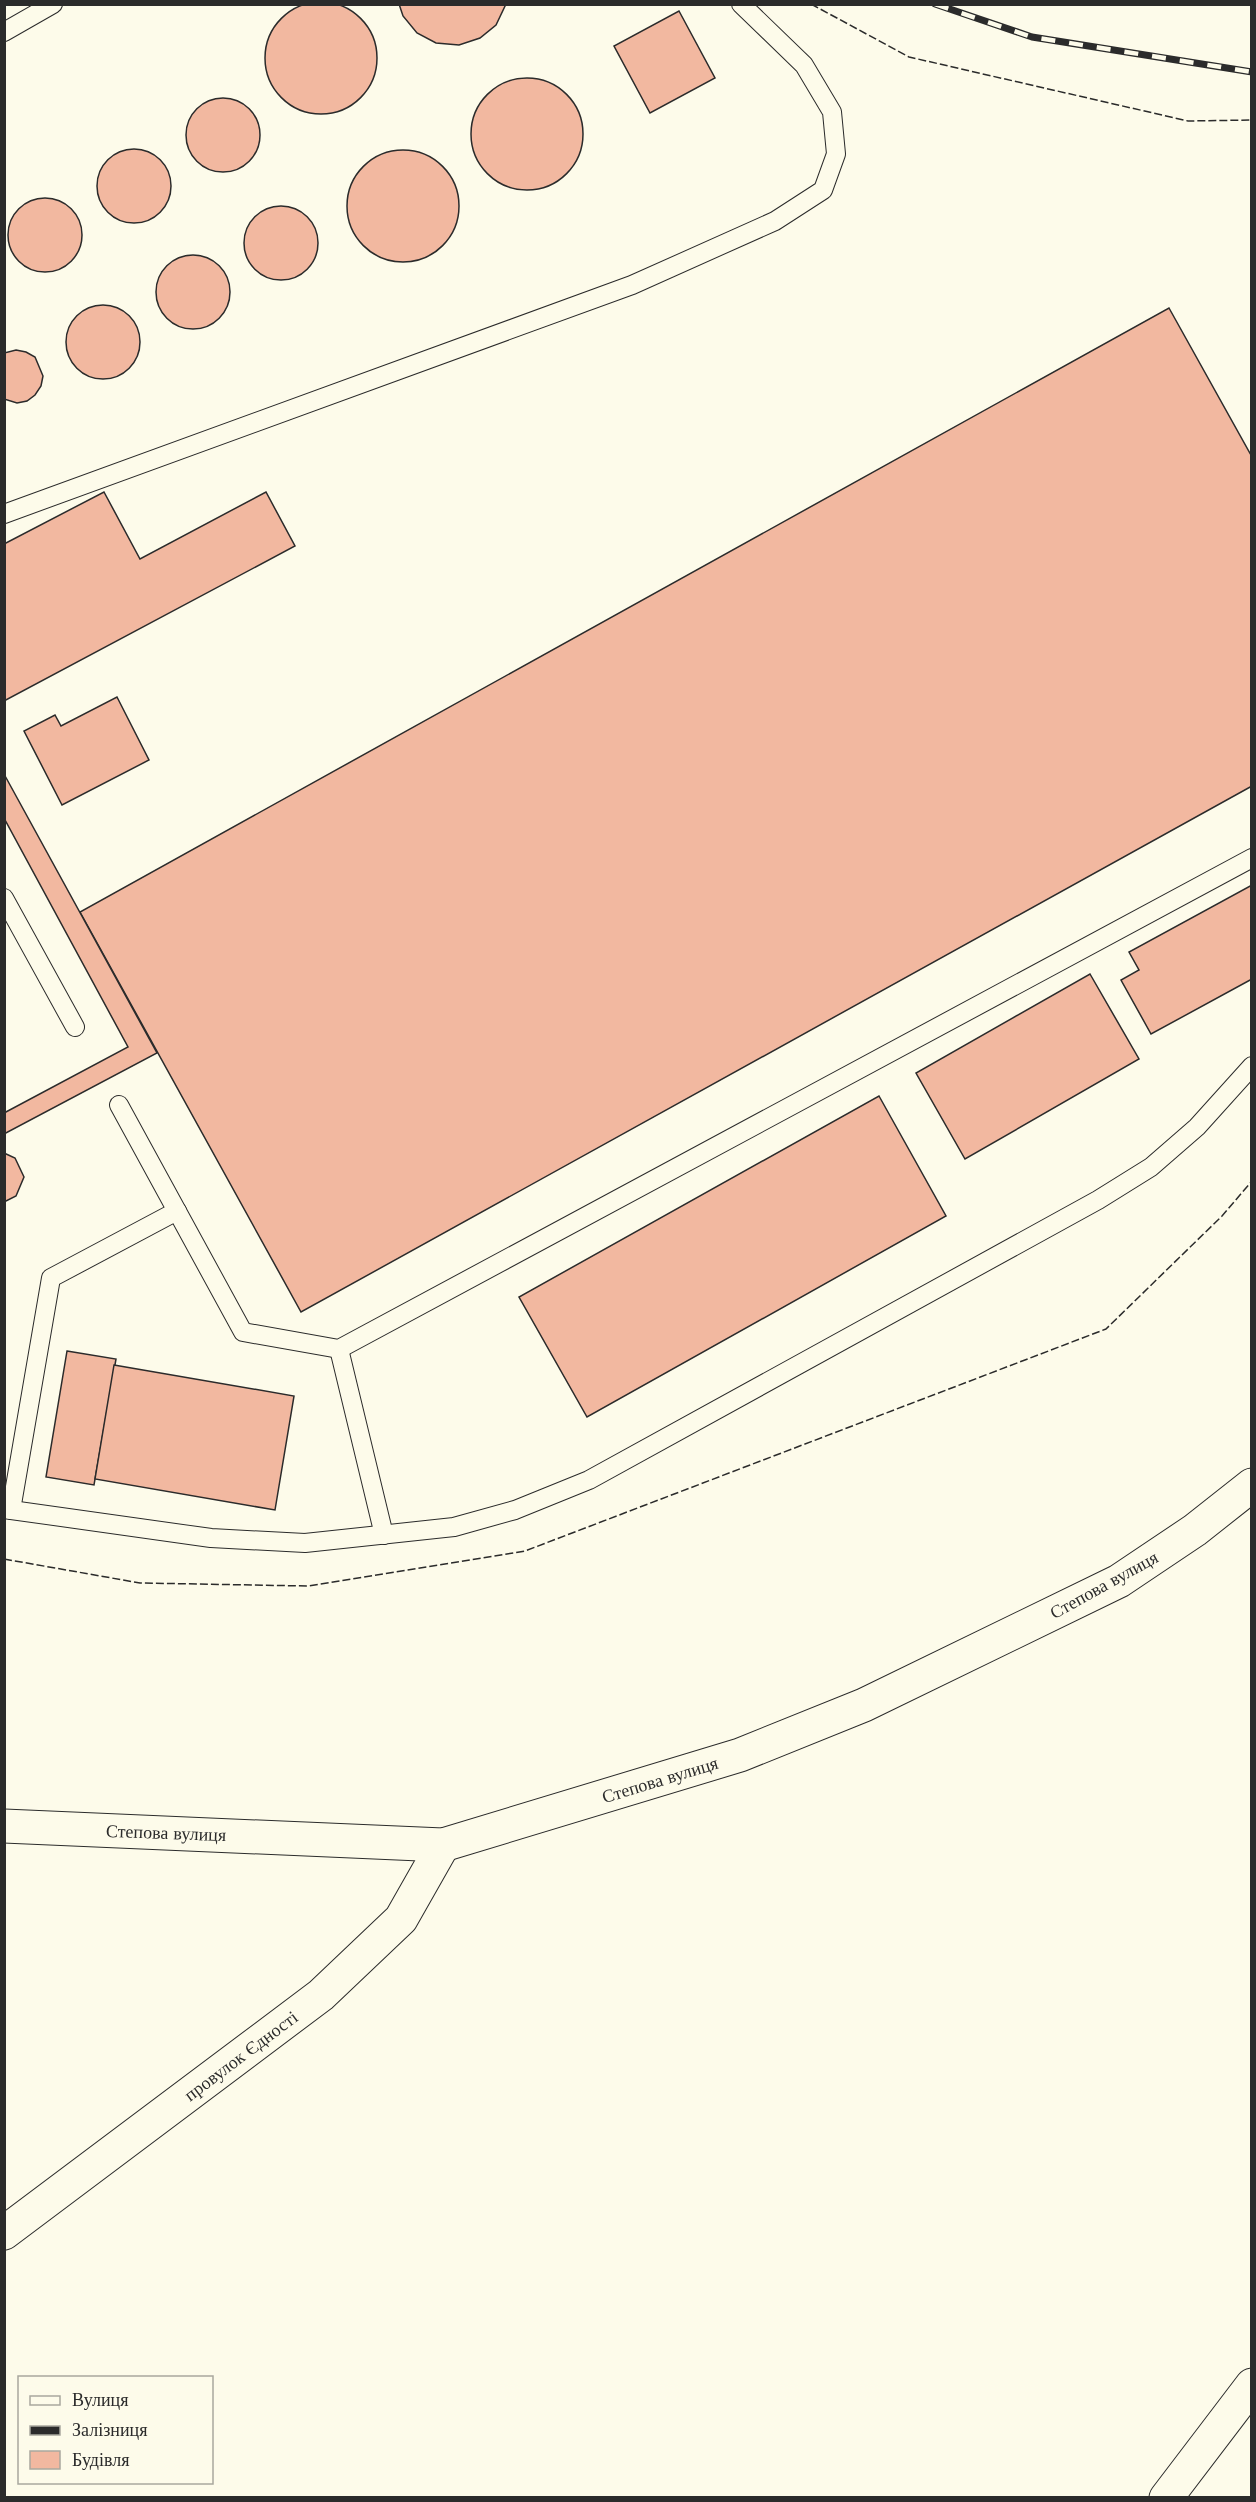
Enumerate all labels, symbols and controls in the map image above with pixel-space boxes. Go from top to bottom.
street label: Степова вулиця [1046,1546,1162,1624]
street label: Степова вулиця [599,1752,721,1808]
street label: Степова вулиця [106,1820,226,1846]
street label: провулок Єдності [180,2006,302,2106]
legend [18,2376,213,2484]
text: Вулиця [72,2389,129,2411]
text: Залізниця [72,2419,147,2441]
text: Будівля [72,2449,129,2471]

